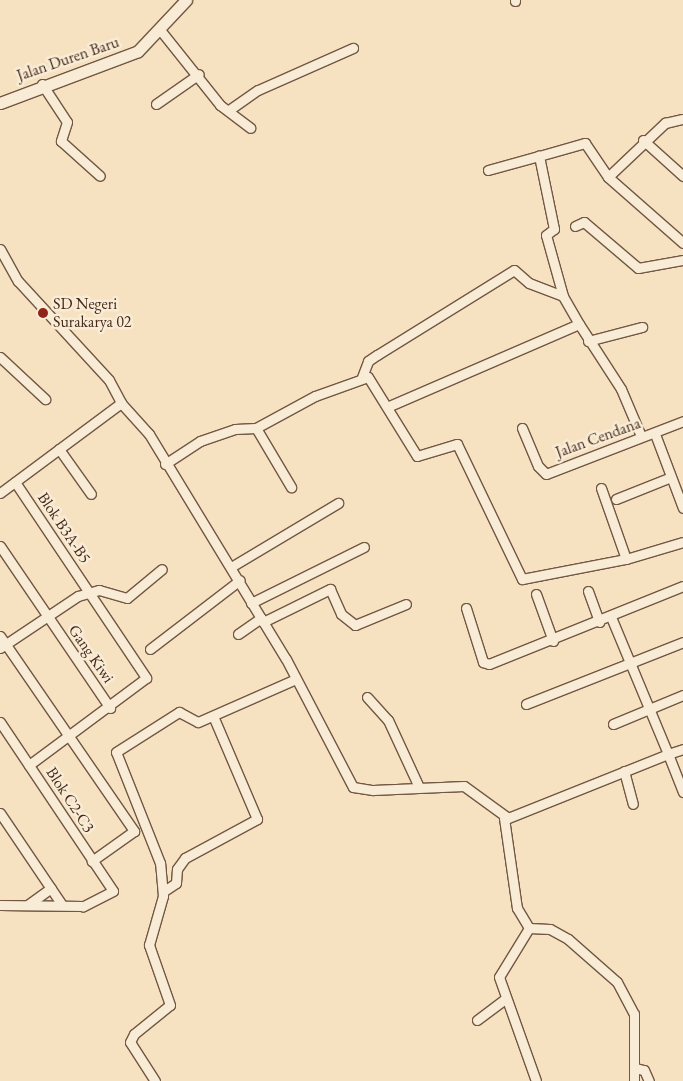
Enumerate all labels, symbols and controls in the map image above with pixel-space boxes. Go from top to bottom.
street label: Jalan Duren Baru [14,33,122,85]
place label: SD Negeri Surakarya 02 [53,294,132,332]
marker: SD Negeri Surakarya 02 [37,307,49,319]
street label: Jalan Cendana [553,414,643,462]
street label: Blok B3A-B5 [33,489,95,567]
street label: Gang Kiwi [64,621,118,687]
street label: Blok C2-C3 [42,764,98,836]

